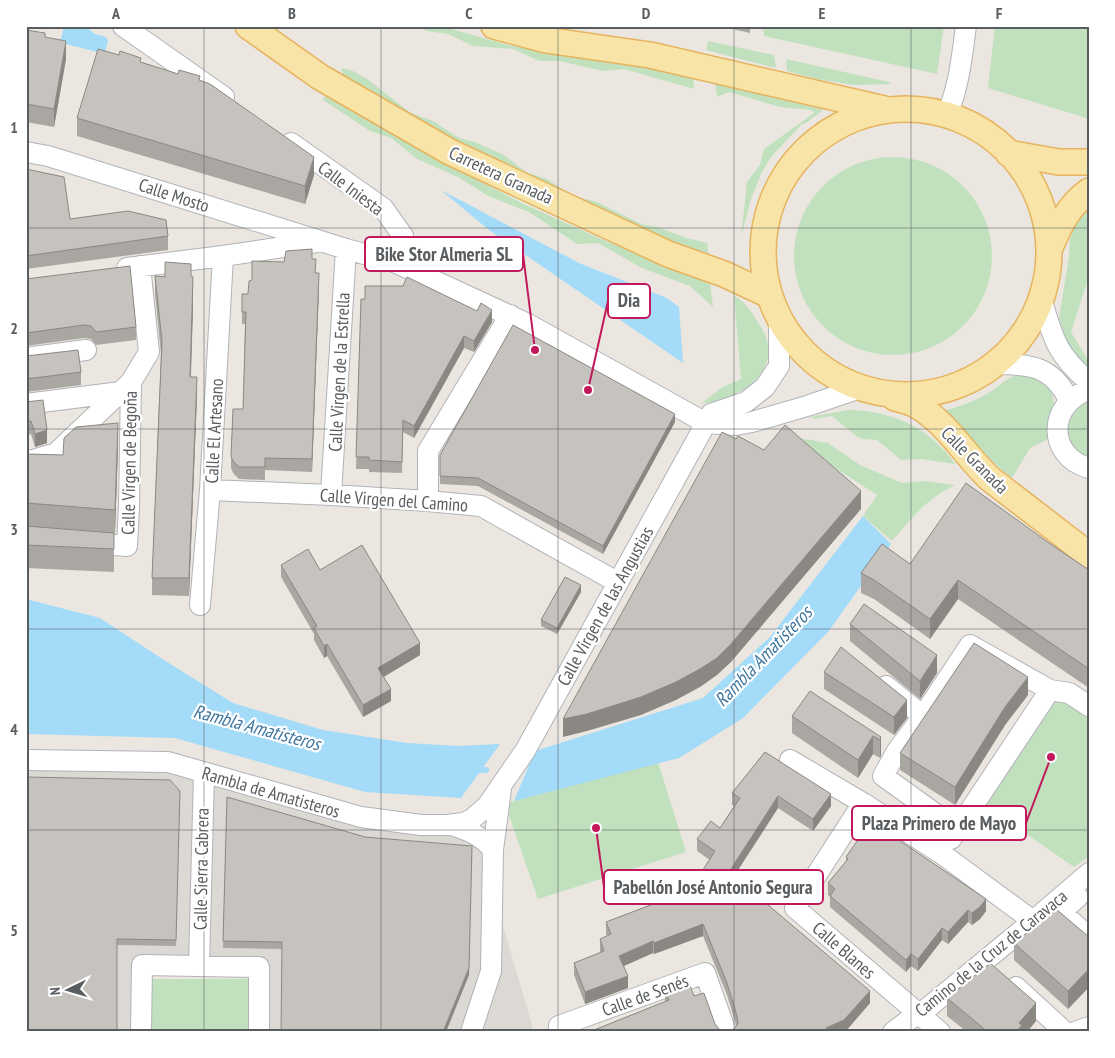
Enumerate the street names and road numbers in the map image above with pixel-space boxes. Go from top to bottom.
street label: Carretera Granada [445,141,557,209]
street label: Calle Iniesta [314,156,388,220]
street label: Calle Mosto [136,173,212,217]
street label: Calle Virgen de la Estrella [323,292,355,452]
street label: Calle El Artesano [200,378,228,484]
street label: Calle Virgen de Begoña [116,391,142,535]
street label: Calle Granada [936,421,1014,499]
street label: Calle Virgen del Camino [319,483,469,517]
street label: Calle Virgen de las Angustias [552,522,658,690]
street label: Rambla de Amatisteros [199,761,343,823]
street label: Calle Sierra Cabrera [188,808,214,930]
street label: Camino de la Cruz de Caravaca [910,884,1072,1022]
street label: Calle Blanes [808,916,880,984]
street label: Calle de Senés [599,969,691,1021]

